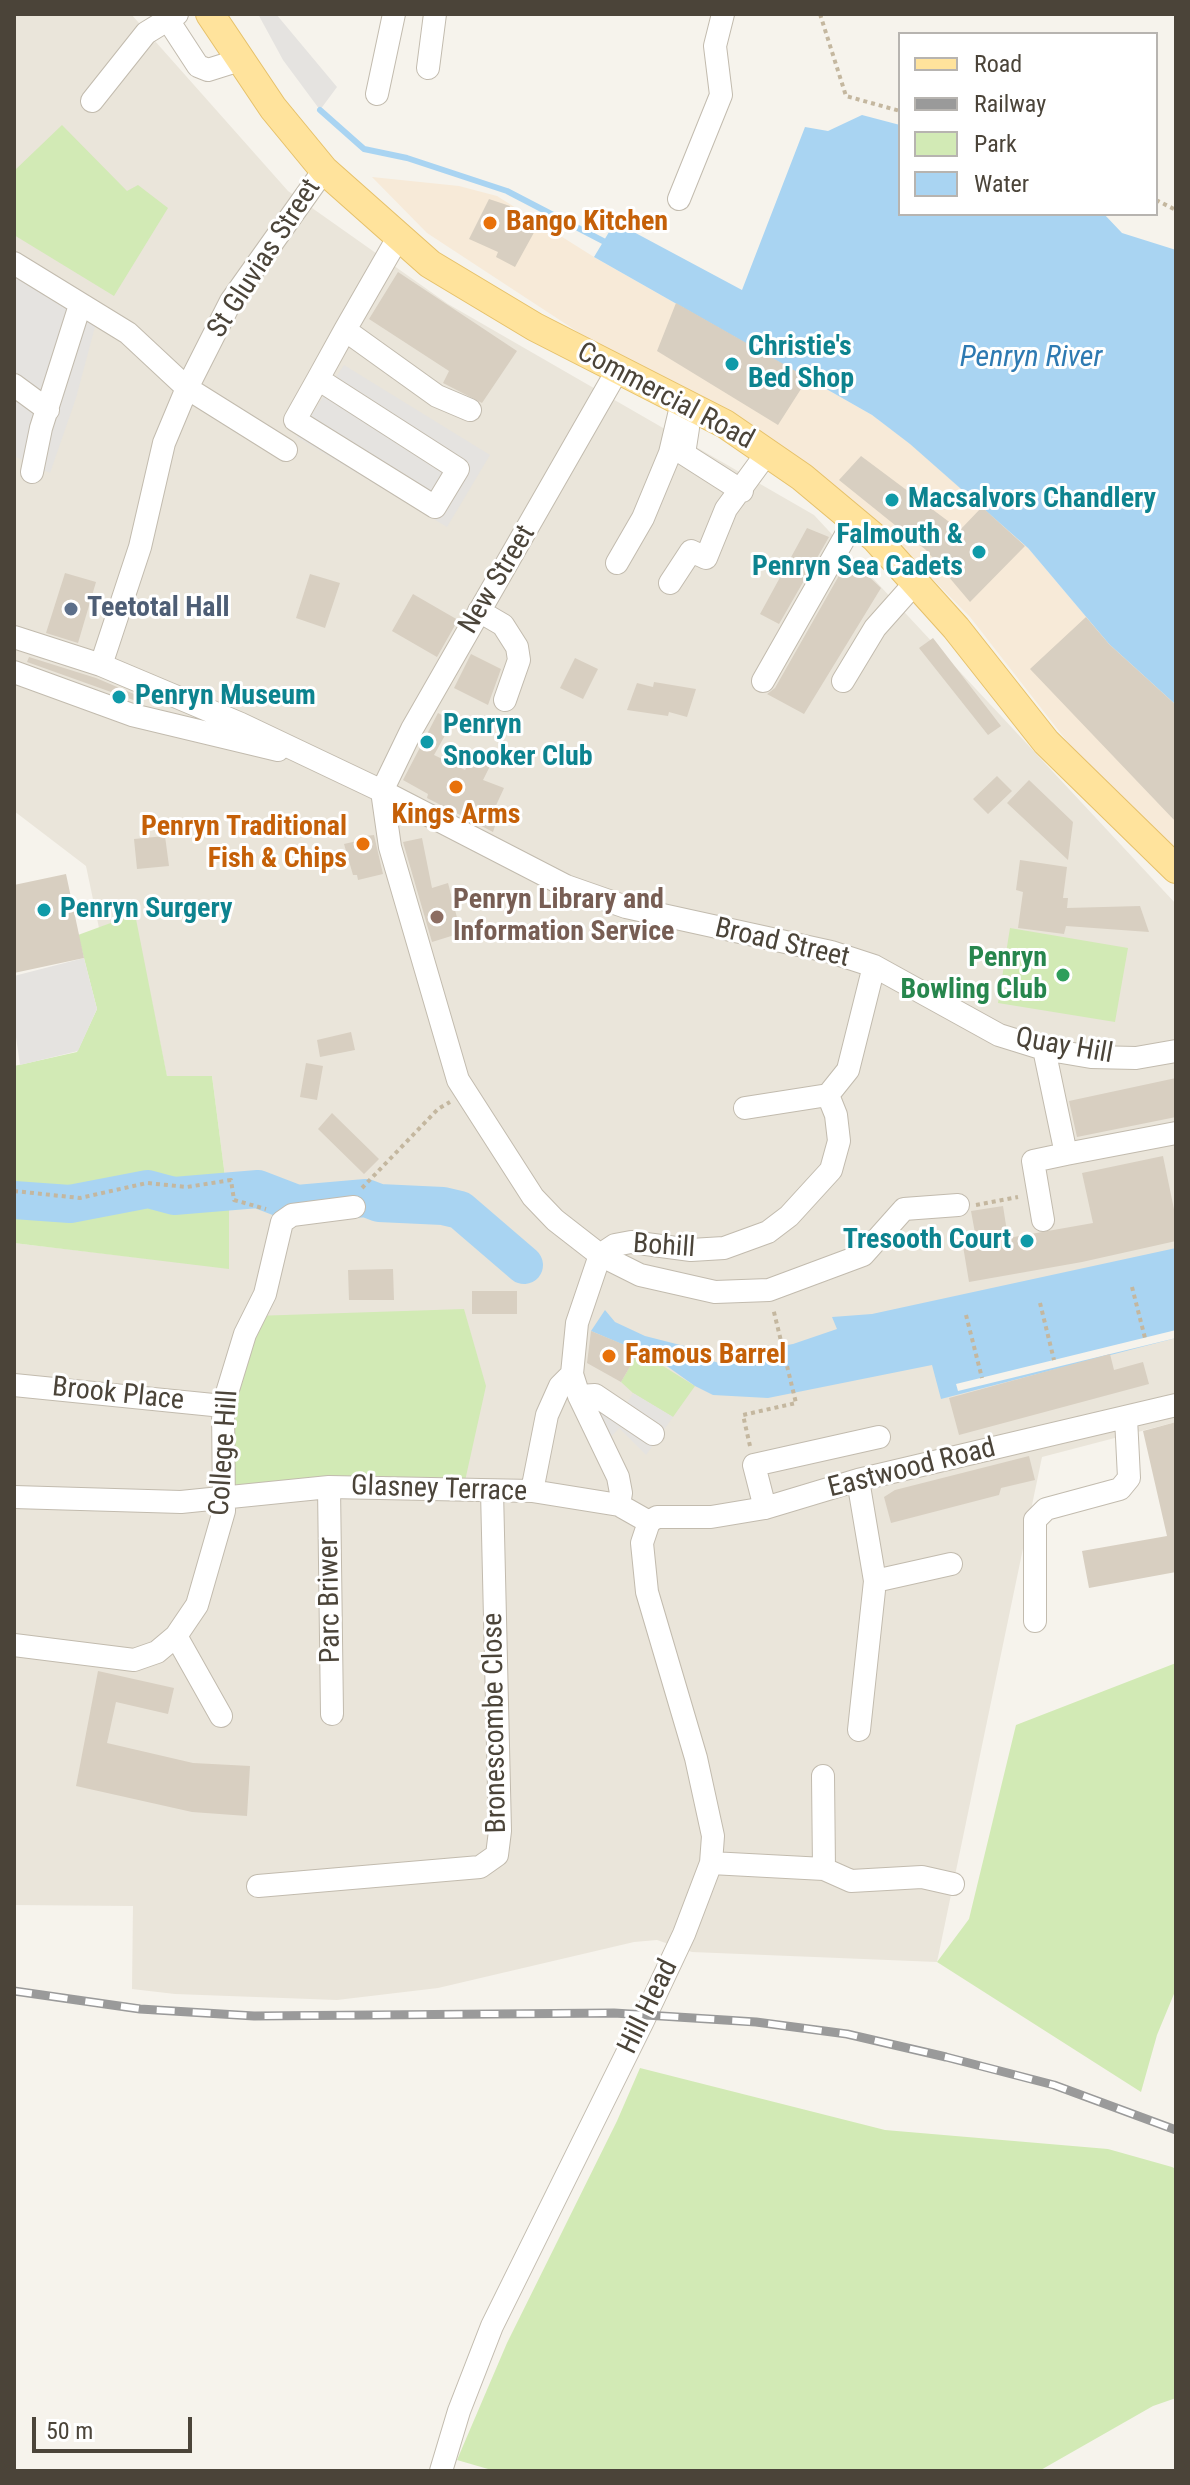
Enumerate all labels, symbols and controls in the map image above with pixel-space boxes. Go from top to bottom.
legend [898,32,1158,216]
text: Road [974,50,1022,78]
text: Railway [974,90,1046,118]
text: Park [974,130,1017,158]
text: Water [974,170,1029,198]
street label: St Gluvias Street [201,173,329,345]
place label: Bango Kitchen [506,206,668,240]
marker: Bango Kitchen [481,214,499,232]
place label: Christie's Bed Shop [748,331,854,397]
street label: Commercial Road [571,336,759,458]
water label: Penryn River [960,340,1102,376]
marker: Christie's Bed Shop [723,355,741,373]
place label: Macsalvors Chandlery [908,483,1156,517]
marker: Macsalvors Chandlery [883,491,901,509]
place label: Falmouth & Penryn Sea Cadets [752,519,963,585]
street label: New Street [453,520,543,640]
marker: Falmouth & Penryn Sea Cadets [970,543,988,561]
place label: Teetotal Hall [87,592,230,626]
marker: Teetotal Hall [62,600,80,618]
place label: Penryn Museum [135,680,316,714]
marker: Penryn Museum [110,688,128,706]
place label: Penryn Snooker Club [443,709,593,775]
marker: Penryn Snooker Club [418,733,436,751]
marker: Kings Arms [447,778,465,796]
place label: Kings Arms [391,799,521,833]
place label: Penryn Traditional Fish & Chips [141,811,347,877]
marker: Penryn Traditional Fish & Chips [354,835,372,853]
place label: Penryn Library and Information Service [453,884,674,950]
place label: Penryn Surgery [60,893,232,927]
marker: Penryn Surgery [35,901,53,919]
marker: Penryn Library and Information Service [428,908,446,926]
street label: Broad Street [712,912,852,976]
place label: Penryn Bowling Club [901,942,1047,1008]
marker: Penryn Bowling Club [1054,966,1072,984]
street label: Quay Hill [1013,1022,1115,1072]
place label: Tresooth Court [843,1224,1011,1258]
street label: Bohill [632,1228,696,1266]
marker: Tresooth Court [1018,1232,1036,1250]
place label: Famous Barrel [625,1339,786,1373]
marker: Famous Barrel [600,1347,618,1365]
street label: Brook Place [51,1371,185,1419]
street label: College Hill [204,1389,246,1517]
street label: Eastwood Road [825,1432,999,1506]
street label: Glasney Terrace [350,1470,528,1510]
street label: Parc Briwer [313,1536,349,1664]
street label: Bronescombe Close [477,1612,515,1834]
street label: Hill Head [612,1954,686,2060]
scale bar [36,2401,196,2451]
text: 50 m [46,2417,93,2445]

